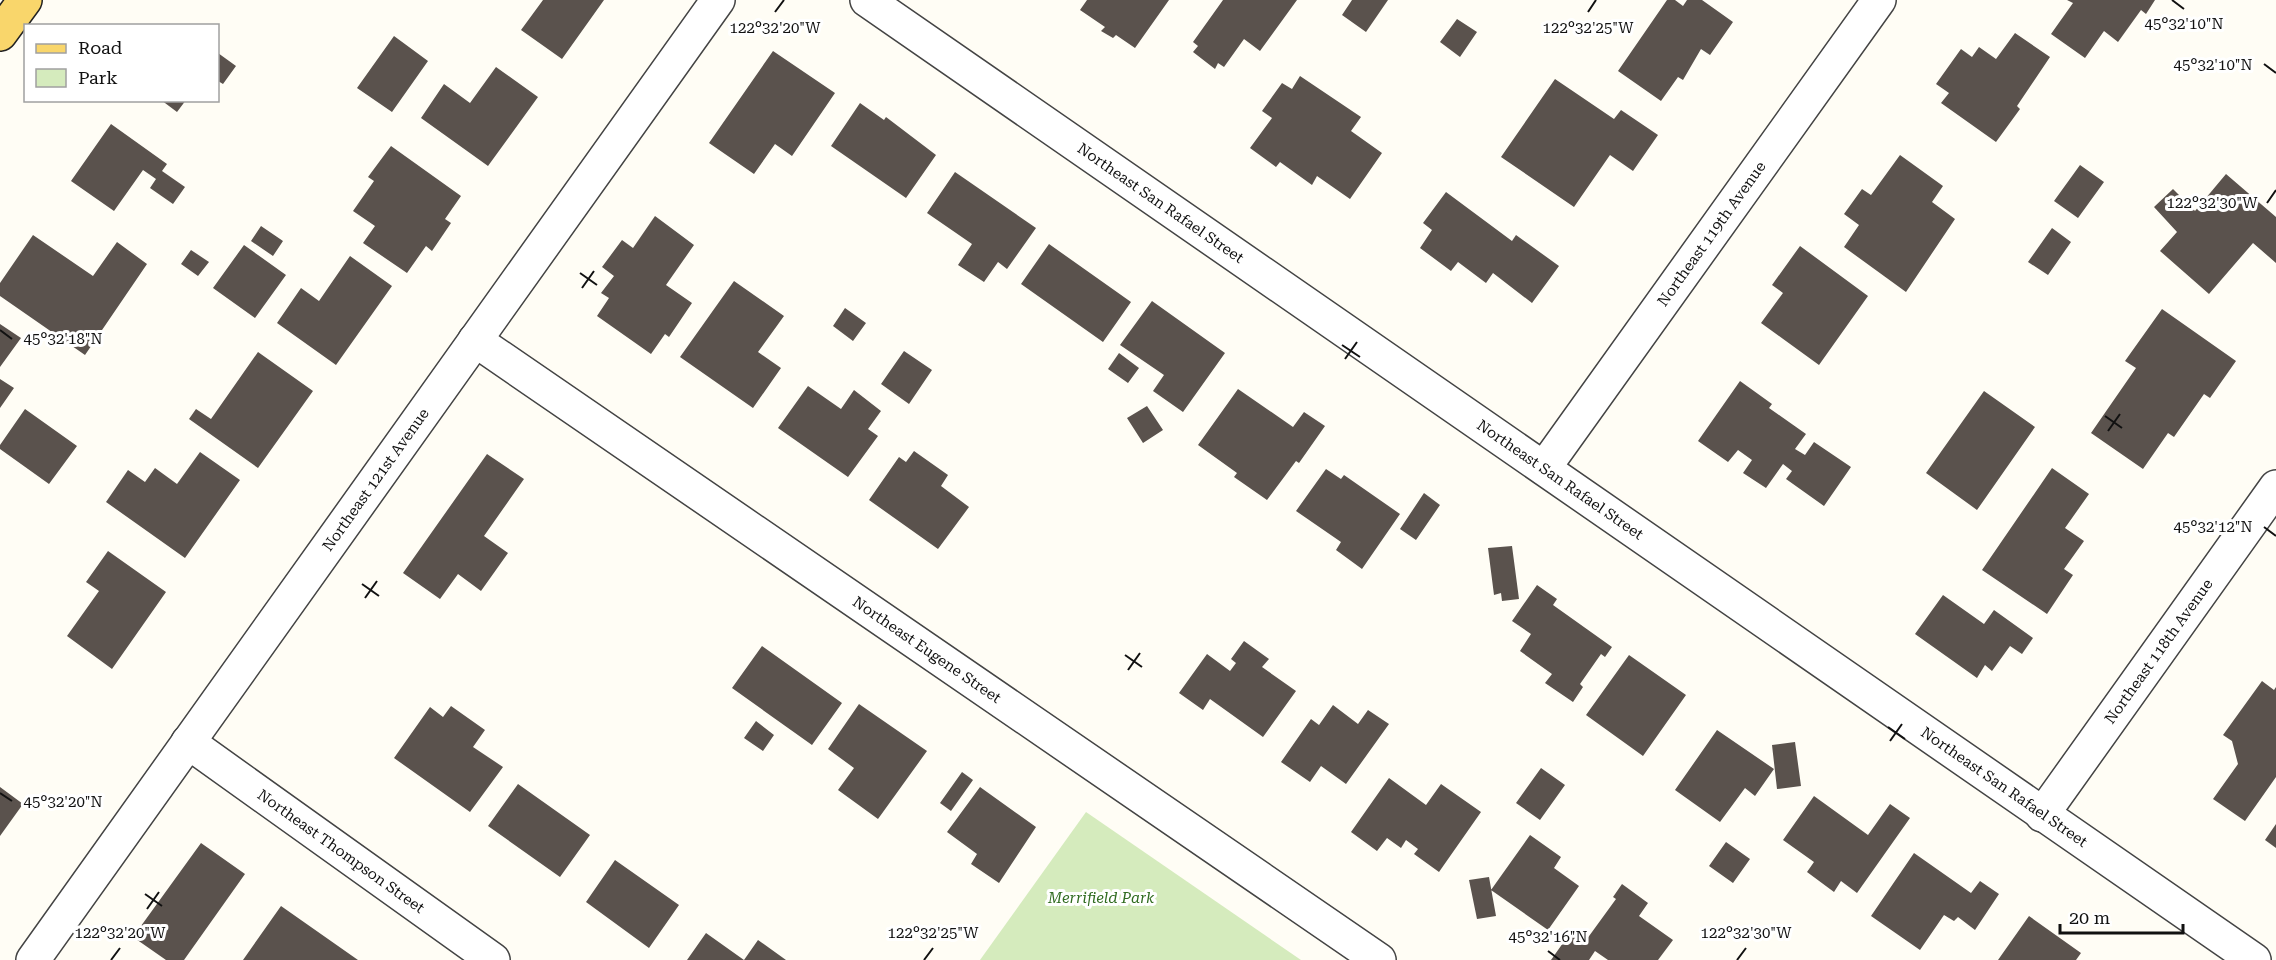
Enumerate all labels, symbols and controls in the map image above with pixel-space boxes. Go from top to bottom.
text: 45°32'10"N [2144,15,2224,33]
text: 122°32'20"W [730,19,821,37]
text: 122°32'25"W [1543,19,1634,37]
legend [24,24,219,102]
text: Road [78,37,123,58]
text: 45°32'10"N [2173,56,2253,74]
text: Park [78,67,118,88]
street label: Northeast San Rafael Street [1074,139,1248,267]
street label: Northeast 119th Avenue [1654,158,1770,310]
text: 122°32'30"W [2167,194,2258,212]
text: 45°32'18"N [23,330,103,348]
street label: Northeast 121st Avenue [319,405,433,555]
street label: Northeast San Rafael Street [1473,416,1647,544]
text: 45°32'12"N [2173,518,2253,536]
street label: Northeast 118th Avenue [2101,575,2217,727]
street label: Northeast Eugene Street [849,593,1005,707]
street label: Northeast San Rafael Street [1918,723,2091,851]
street label: Northeast Thompson Street [254,786,428,917]
text: 45°32'20"N [23,793,103,811]
park label: Merrifield Park [1047,889,1155,907]
scale bar [2060,897,2183,935]
text: 20 m [2069,907,2110,928]
text: 122°32'20"W [75,924,166,942]
text: 122°32'25"W [888,924,979,942]
text: 122°32'30"W [1701,924,1792,942]
text: 45°32'16"N [1508,928,1588,946]

